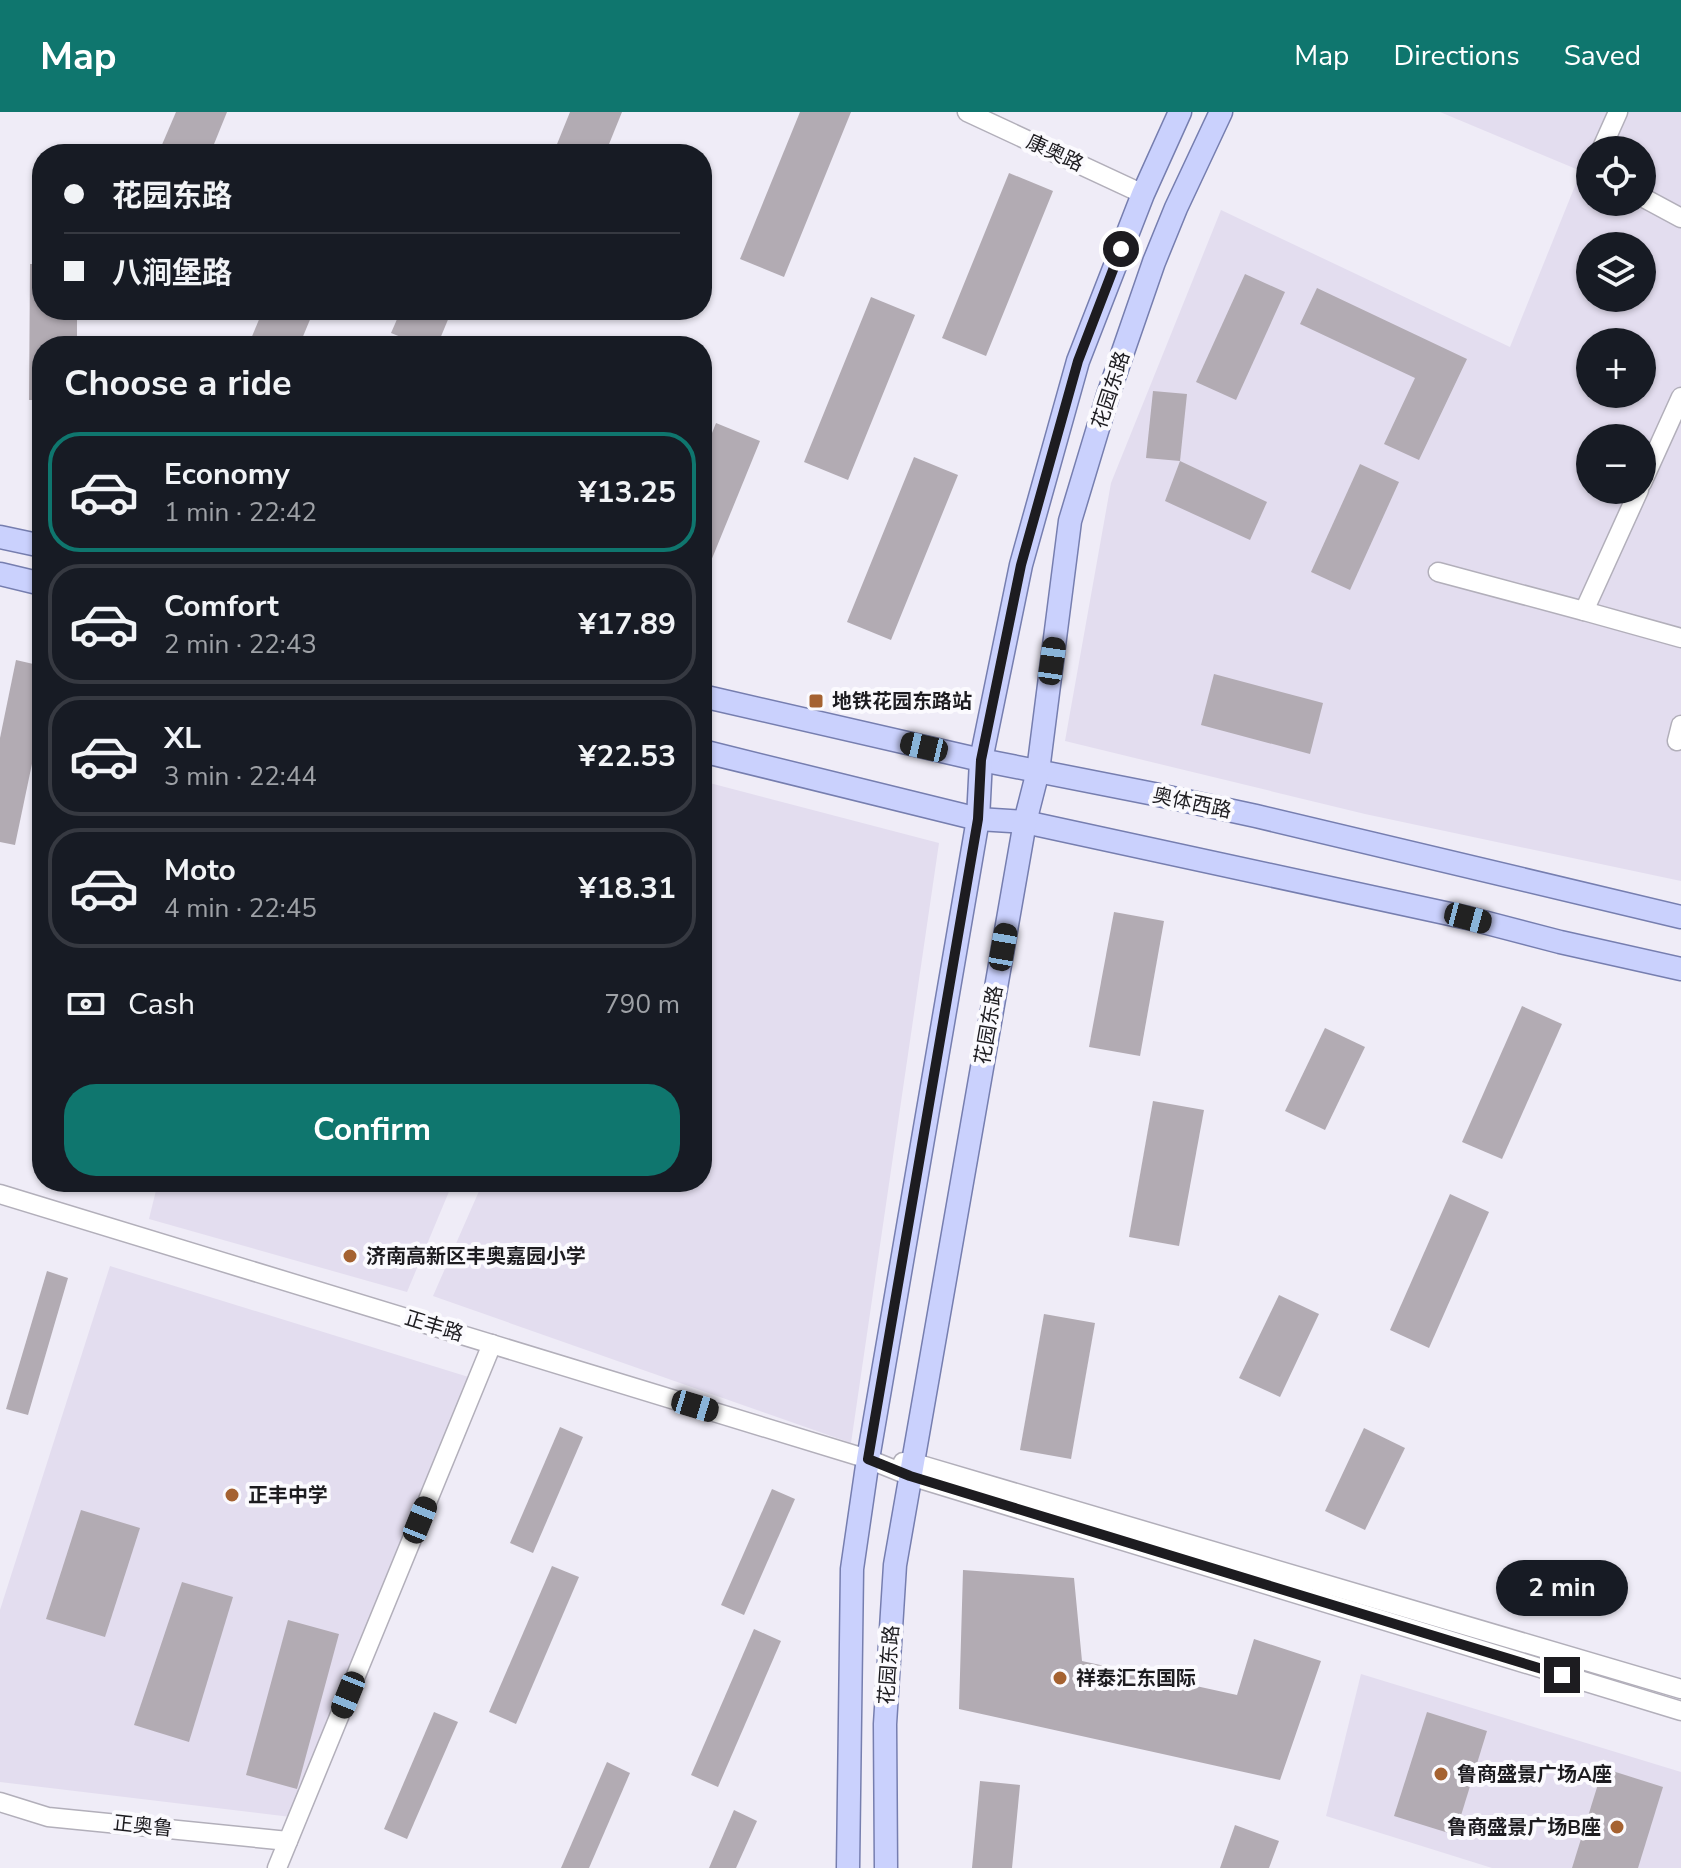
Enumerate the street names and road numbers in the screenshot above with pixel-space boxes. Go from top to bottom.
street label: 康奥路 [1022,128,1088,178]
street label: 花园东路 [1086,348,1136,432]
street label: 奥体西路 [1150,781,1234,825]
street label: 花园东路 [969,983,1009,1067]
street label: 正丰路 [401,1304,467,1348]
street label: 花园东路 [873,1624,905,1706]
street label: 正奥鲁 [112,1809,174,1843]

